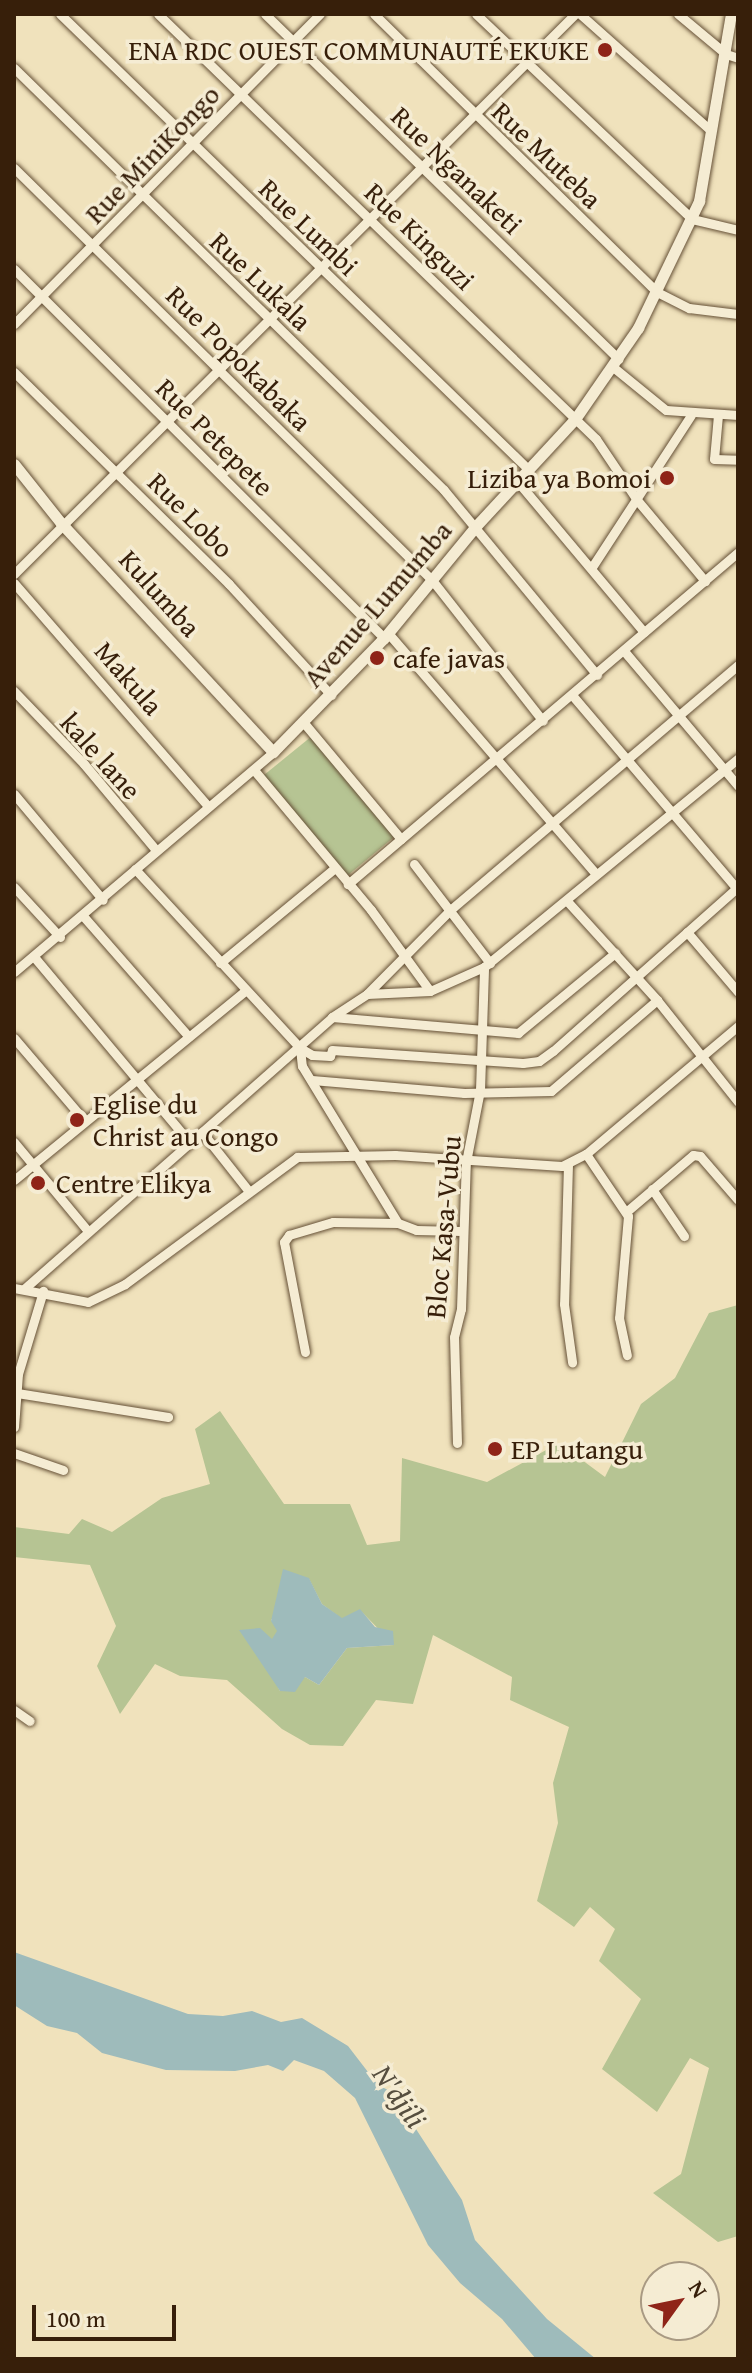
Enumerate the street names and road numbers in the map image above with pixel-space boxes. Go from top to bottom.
street label: Rue MiniKongo [77,78,227,230]
street label: Rue Muteba [485,94,609,216]
street label: Rue Nganaketi [384,99,530,241]
street label: Rue Lumbi [253,172,365,282]
street label: Rue Kinguzi [358,175,482,297]
street label: Rue Lukala [203,224,319,338]
street label: Rue Popokabaka [159,278,319,438]
street label: Rue Petepete [149,371,281,503]
street label: Rue Lobo [141,465,241,565]
street label: Avenue Lumumba [296,514,458,694]
street label: Kulumba [112,543,208,643]
street label: Makula [88,634,170,722]
street label: kale lane [54,706,148,806]
street label: Bloc Kasa-Vubu [418,1134,468,1320]

